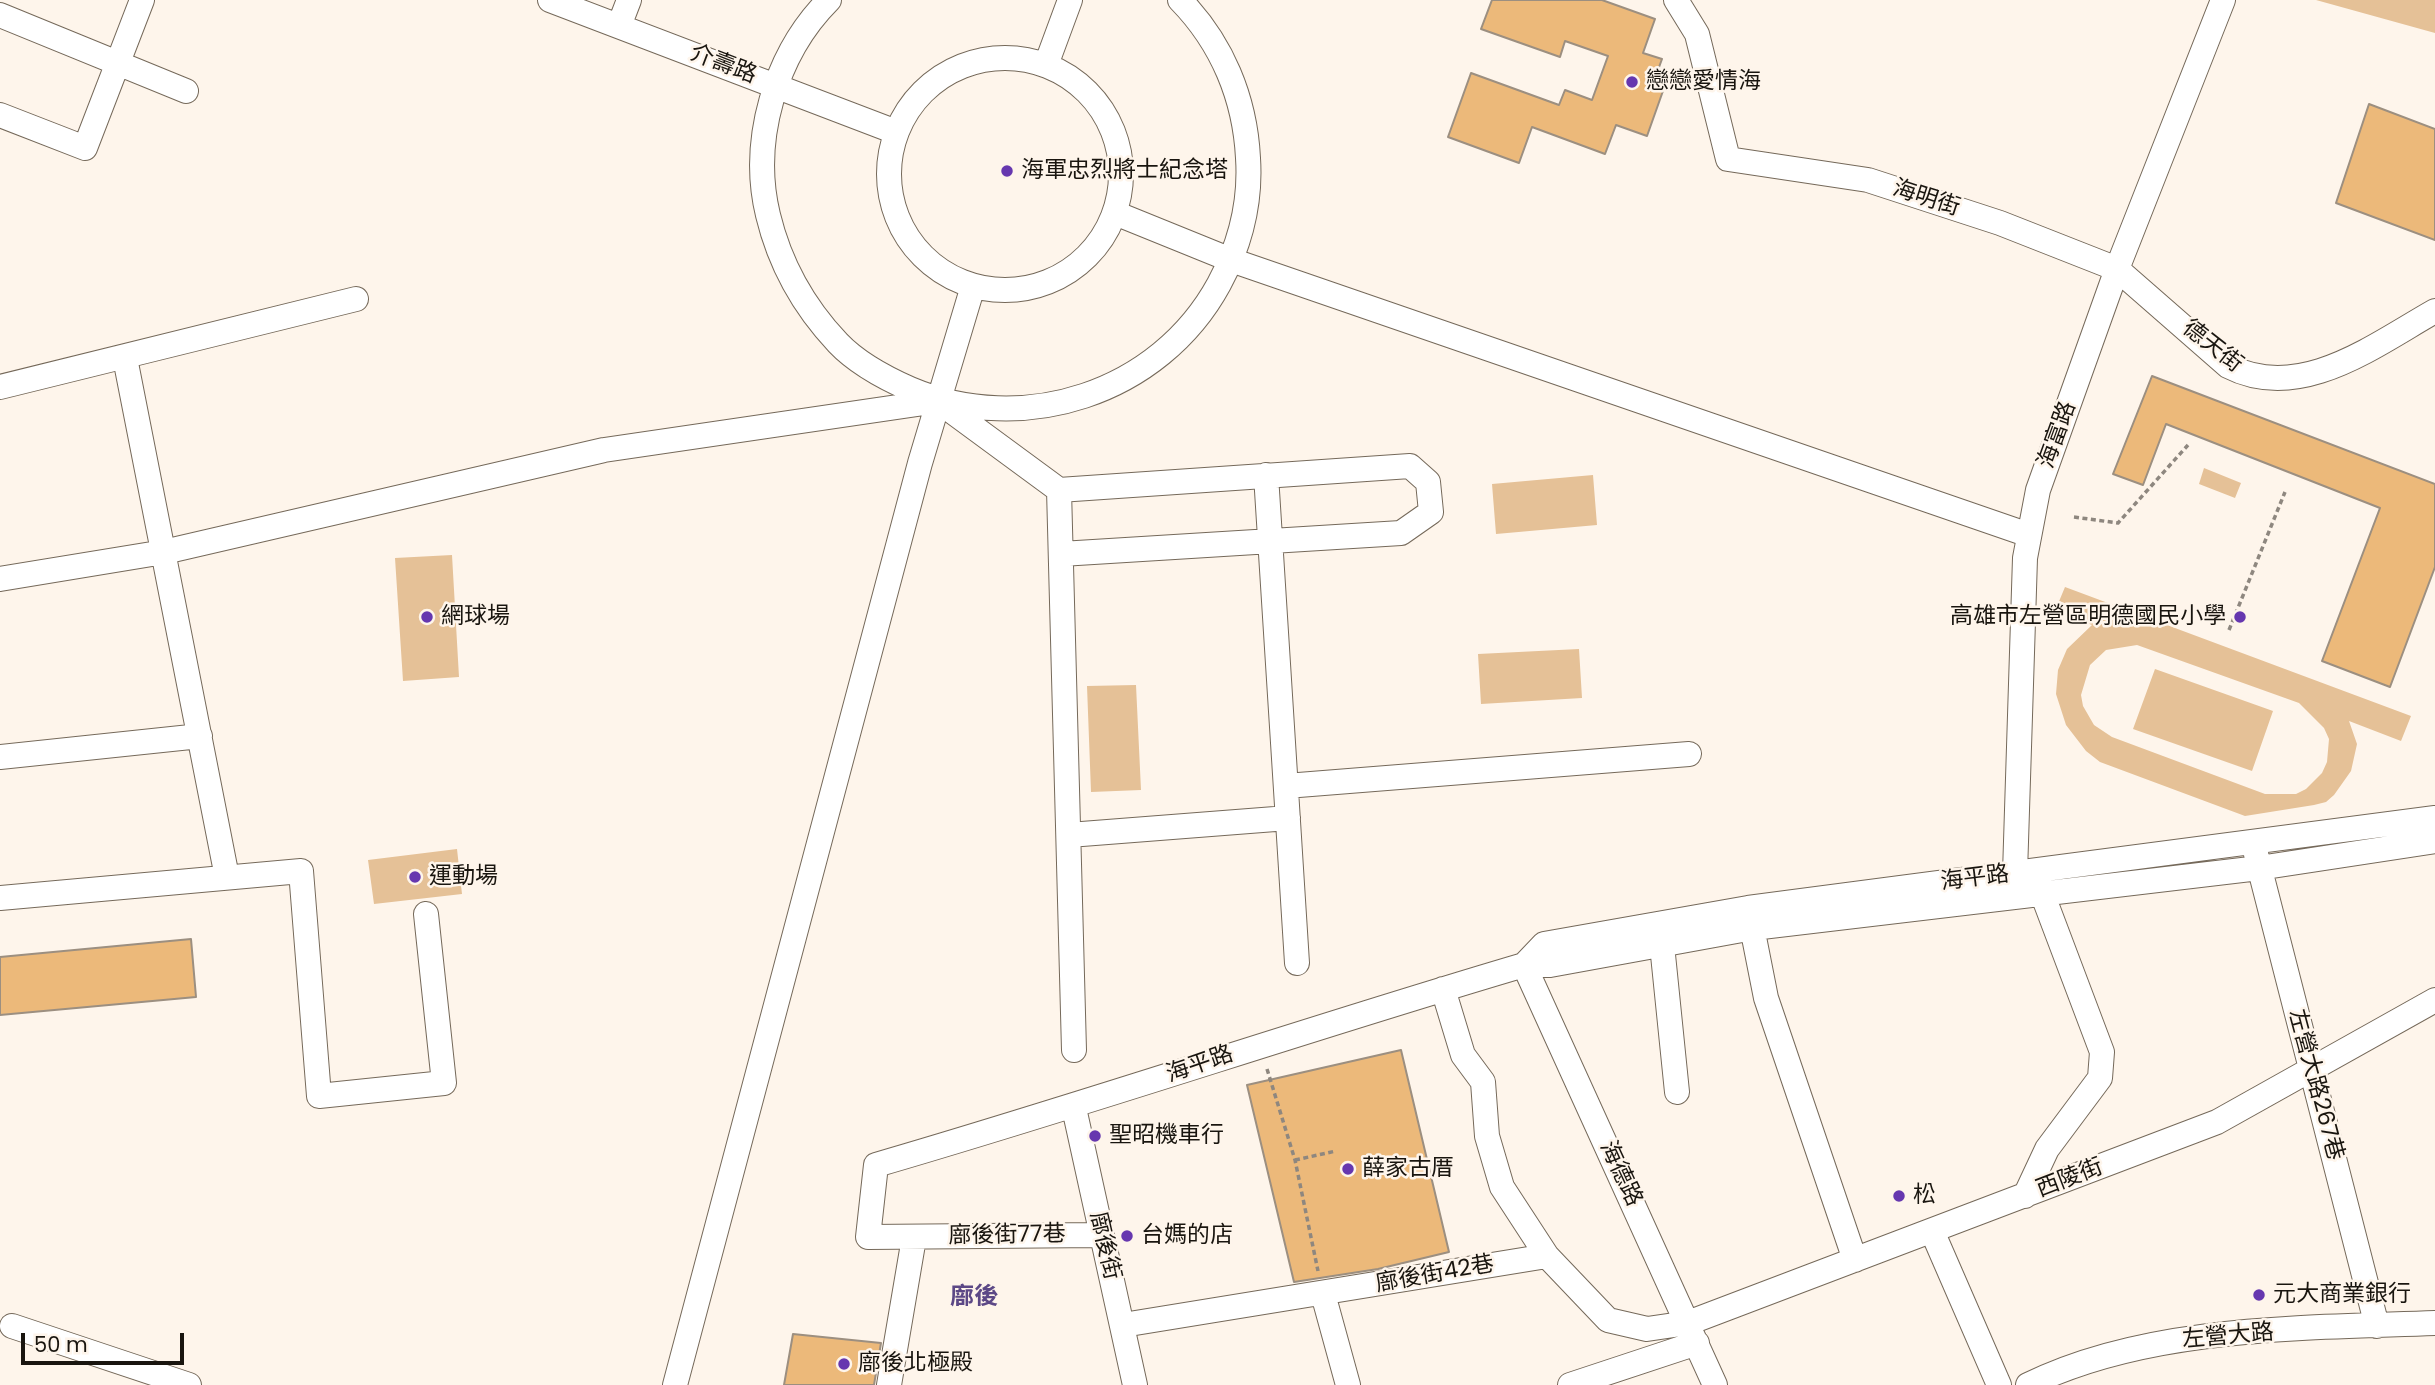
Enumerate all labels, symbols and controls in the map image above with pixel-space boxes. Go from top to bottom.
street label: 介壽路 [686,40,760,90]
place label: 戀戀愛情海 [1646,68,1761,96]
marker: 戀戀愛情海 [1624,74,1640,90]
place label: 海軍忠烈將士紀念塔 [1021,157,1228,185]
marker: 海軍忠烈將士紀念塔 [999,163,1015,179]
street label: 海明街 [1889,175,1963,223]
street label: 德天街 [2176,315,2248,379]
street label: 海富路 [2033,398,2083,472]
place label: 網球場 [441,603,510,631]
place label: 高雄市左營區明德國民小學 [1950,603,2226,631]
marker: 網球場 [419,609,435,625]
marker: 高雄市左營區明德國民小學 [2232,609,2248,625]
street label: 海平路 [1939,861,2011,897]
place label: 運動場 [429,863,498,891]
marker: 運動場 [407,869,423,885]
street label: 左營大路267巷 [2282,1006,2348,1164]
street label: 海平路 [1163,1041,1237,1089]
place label: 聖昭機車行 [1109,1122,1224,1150]
marker: 聖昭機車行 [1087,1128,1103,1144]
street label: 海德路 [1593,1137,1647,1211]
street label: 西陵街 [2033,1154,2107,1204]
place label: 薛家古厝 [1362,1155,1454,1183]
marker: 薛家古厝 [1340,1161,1356,1177]
place label: 松 [1913,1182,1936,1210]
marker: 松 [1891,1188,1907,1204]
street label: 廍後街 [1083,1209,1125,1283]
street label: 廍後街77巷 [948,1221,1066,1251]
place label: 台媽的店 [1141,1222,1233,1250]
marker: 台媽的店 [1119,1228,1135,1244]
street label: 廍後街42巷 [1374,1251,1496,1299]
place label: 元大商業銀行 [2273,1281,2411,1309]
district label: 廍後 [950,1284,998,1312]
marker: 元大商業銀行 [2251,1287,2267,1303]
scale bar [24,1318,187,1362]
street label: 左營大路 [2181,1319,2275,1355]
text: 50 m [34,1330,88,1359]
place label: 廍後北極殿 [858,1350,973,1378]
marker: 廍後北極殿 [836,1356,852,1372]

